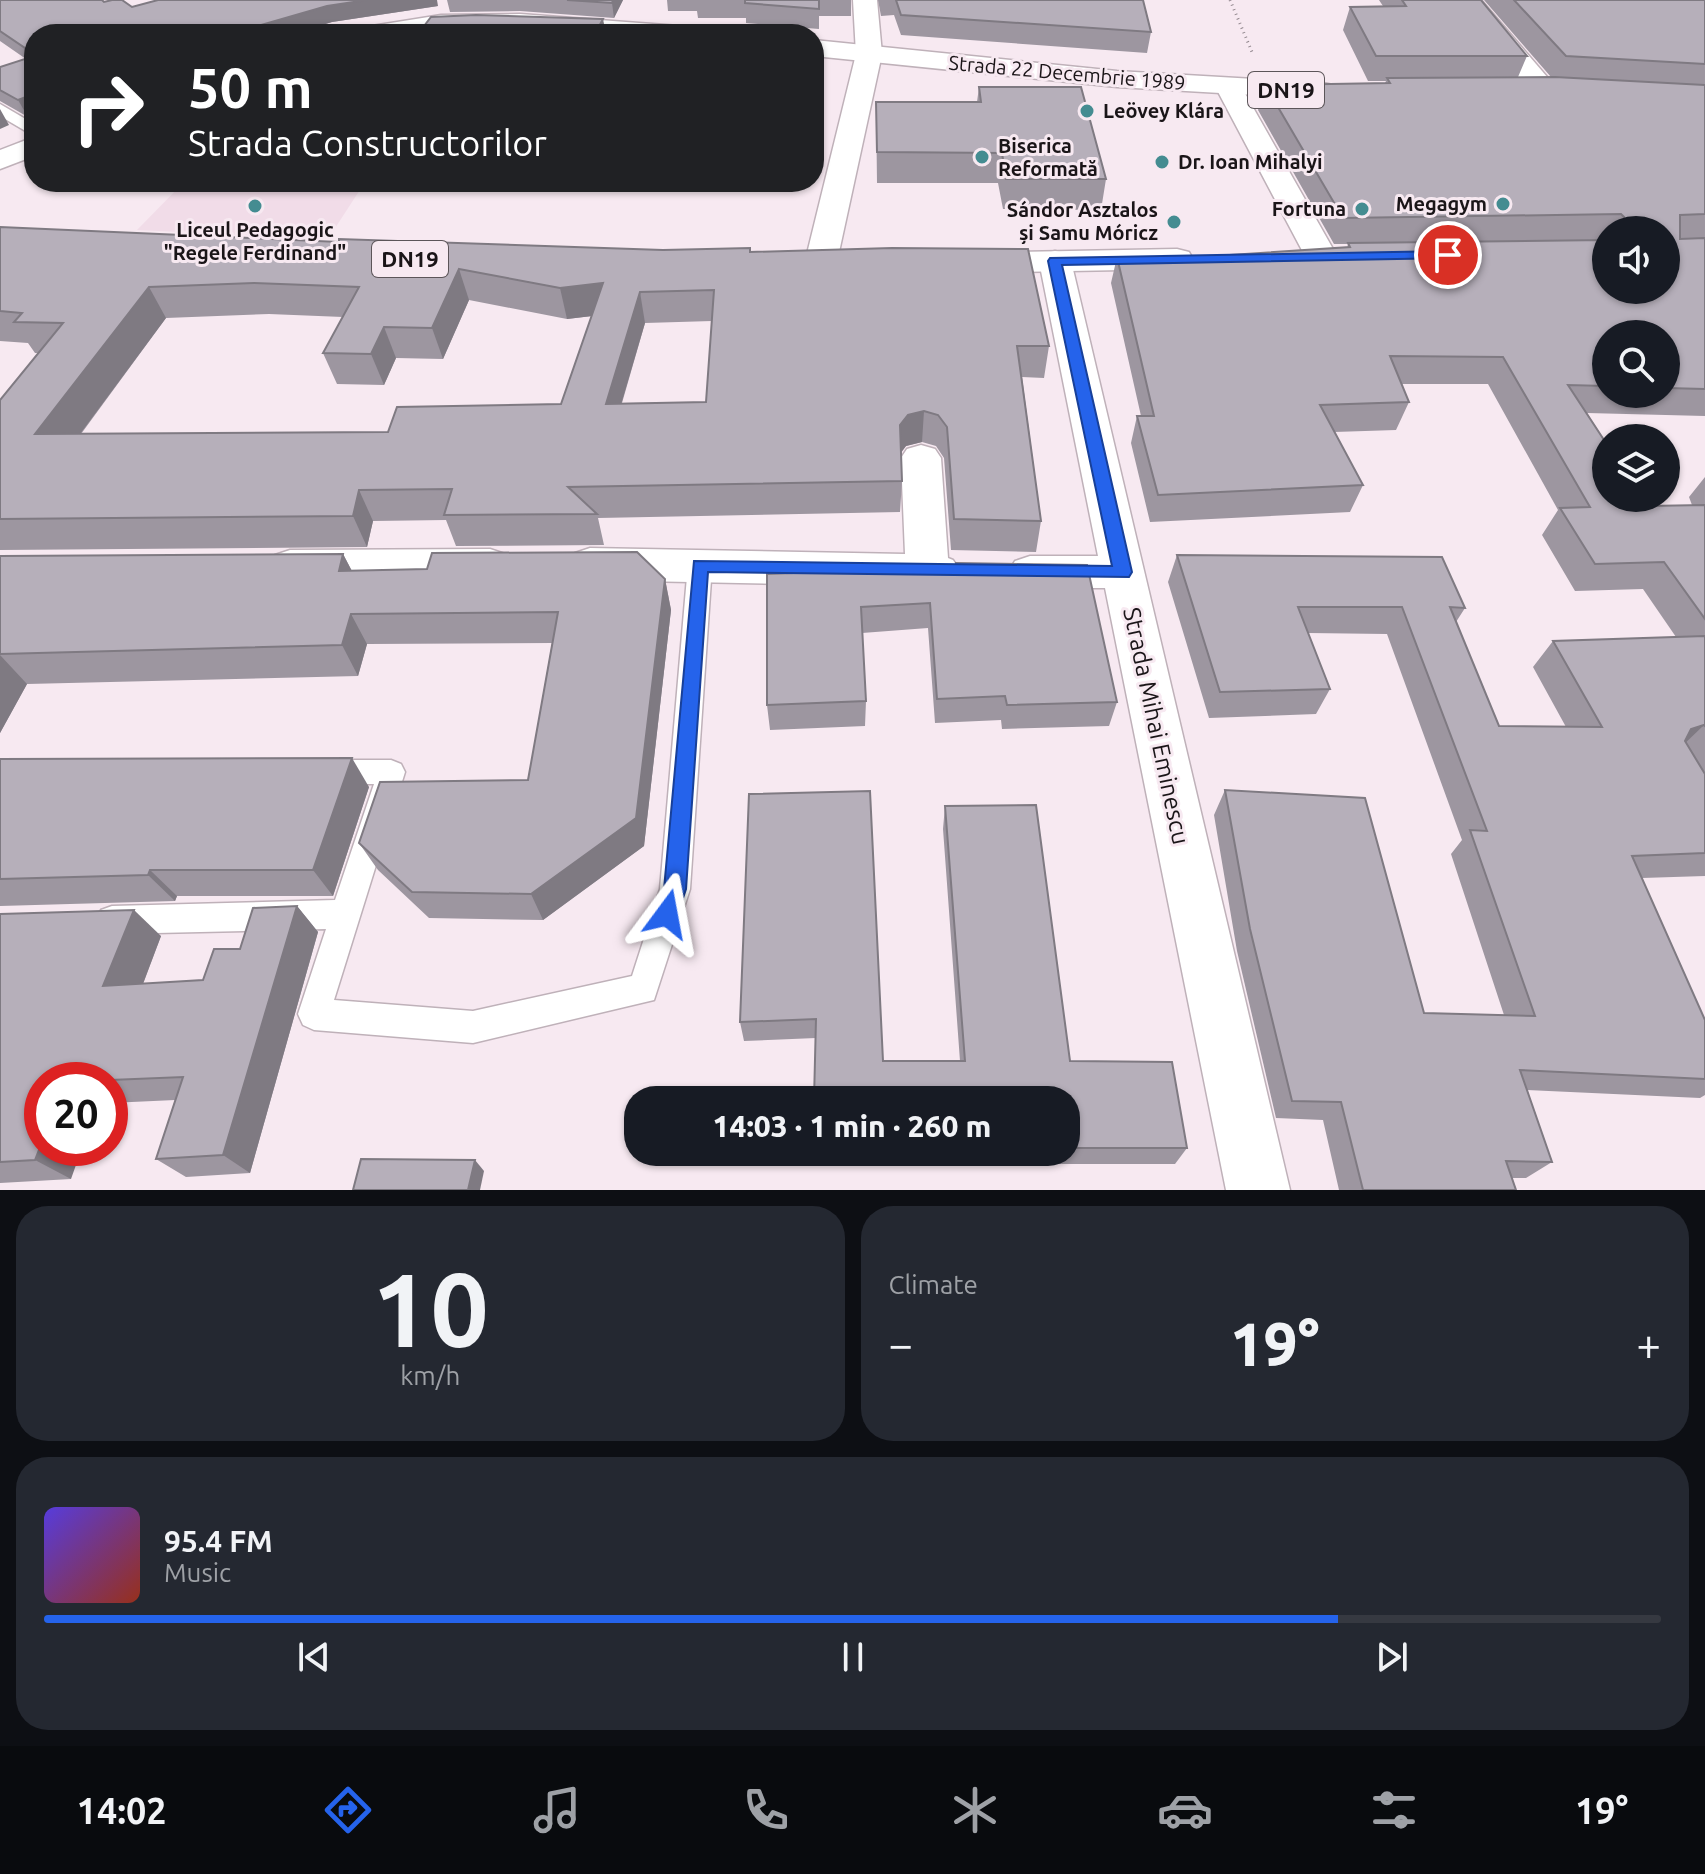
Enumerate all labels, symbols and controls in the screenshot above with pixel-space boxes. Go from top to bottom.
street label: Strada 22 Decembrie 1989 [948,51,1186,94]
icon: right [56,56,160,160]
text: 50 m [188,56,313,119]
road number: DN19 [1248,72,1324,108]
place label: Leövey Klára [1103,99,1224,122]
marker: Leövey Klára [1078,102,1096,120]
text: Strada Constructorilor [188,122,547,163]
place label: Biserica Reformată [998,134,1098,180]
marker: Biserica Reformată [973,148,991,166]
place label: Dr. Ioan Mihalyi [1178,150,1323,173]
marker: Dr. Ioan Mihalyi [1153,153,1171,171]
place label: Megagym [1396,192,1487,215]
marker: Megagym [1494,195,1512,213]
marker: Liceul Pedagogic "Regele Ferdinand" [246,197,264,215]
place label: Fortuna [1272,197,1346,220]
place label: Sándor Asztalos și Samu Móricz [1007,198,1158,244]
marker: Fortuna [1353,200,1371,218]
marker: Sándor Asztalos și Samu Móricz [1165,213,1183,231]
map controls [1592,216,1680,512]
button: sound [1592,216,1680,304]
place label: Liceul Pedagogic "Regele Ferdinand" [164,218,346,264]
pin [1414,221,1482,289]
icon: arrive [1426,233,1470,277]
road number: DN19 [372,241,448,277]
button: search [1592,320,1680,408]
button: layers [1592,424,1680,512]
street label: Strada Mihai Eminescu [1118,605,1195,847]
position arrow [625,872,709,956]
speed limit sign: 20 [24,1062,128,1166]
text: 14:03 · 1 min · 260 m [713,1109,991,1143]
text: 10 [372,1250,489,1367]
text: Climate [889,1270,978,1299]
text: 19° [1230,1310,1319,1377]
text: − [889,1319,913,1368]
text: + [1636,1319,1661,1368]
text: km/h [400,1361,460,1390]
text: 95.4 FM [164,1524,273,1558]
text: Music [164,1558,231,1587]
icon: previous [292,1635,336,1679]
icon: pause [831,1635,875,1679]
icon: next [1370,1635,1414,1679]
icon: directions [320,1782,376,1838]
icon: music [529,1782,585,1838]
icon: phone [738,1782,794,1838]
icon: climate [947,1782,1003,1838]
icon: car [1157,1782,1213,1838]
icon: filters [1366,1782,1422,1838]
text: 14:02 [77,1790,167,1831]
text: 19° [1575,1790,1628,1831]

